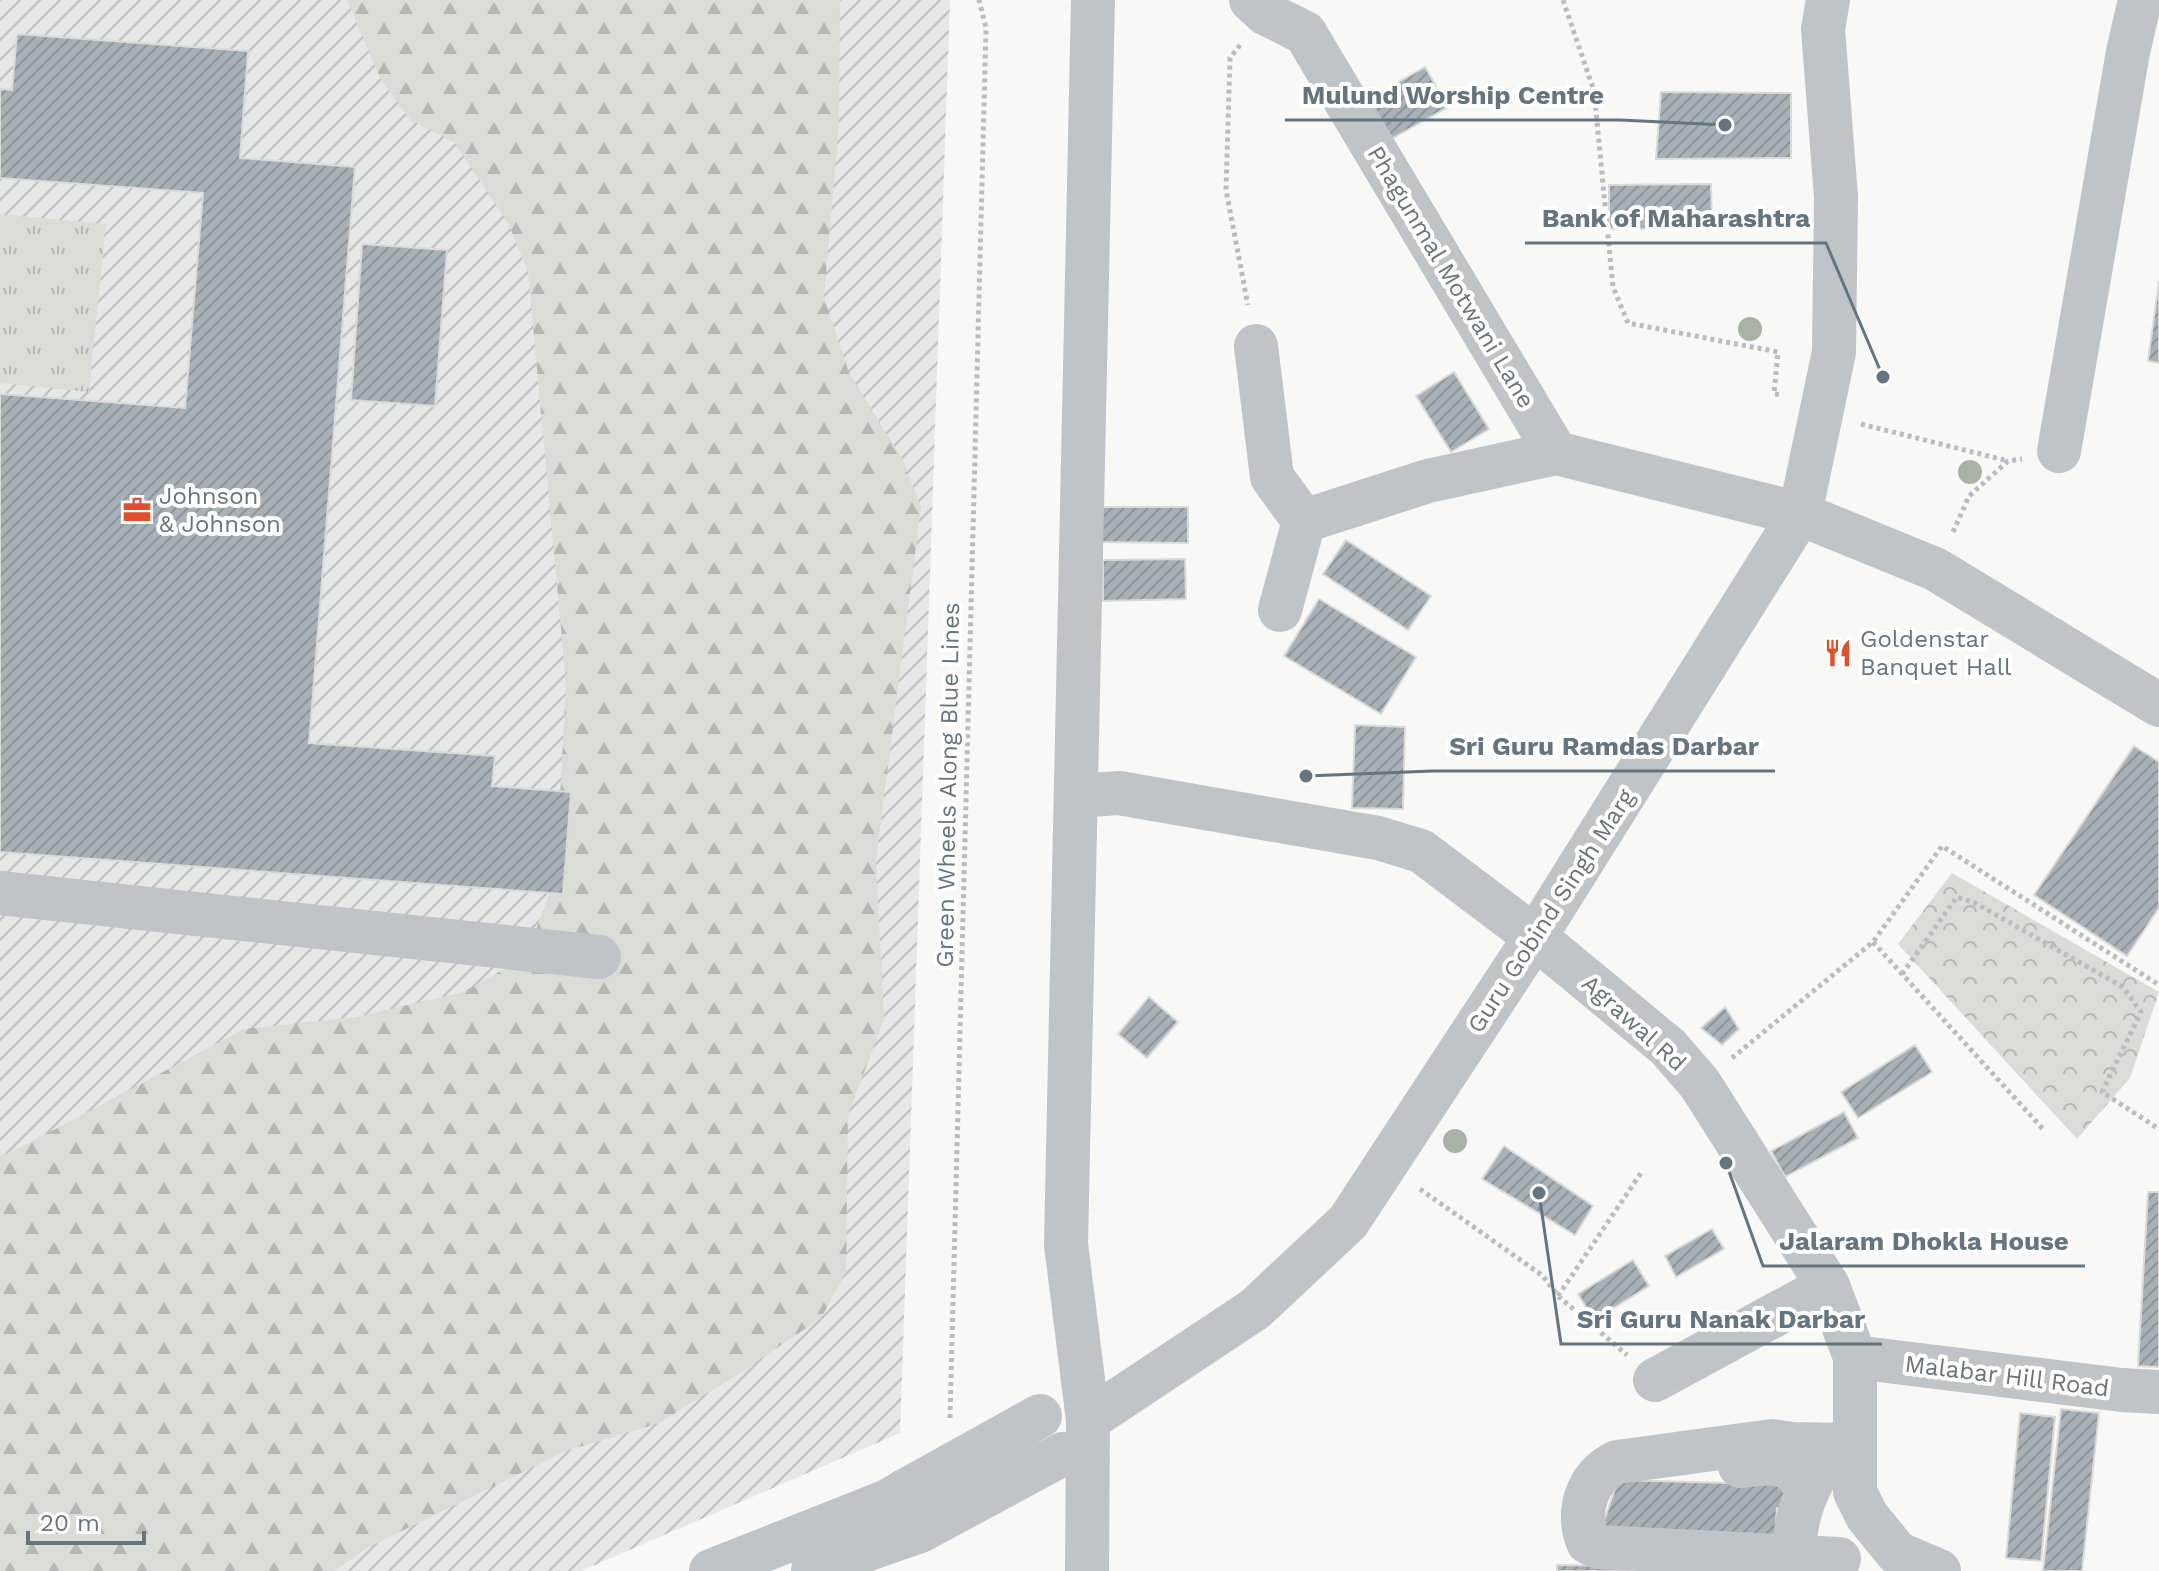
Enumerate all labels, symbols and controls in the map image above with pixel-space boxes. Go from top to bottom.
callout: Mulund Worship Centre [1285,70,1620,120]
text: Mulund Worship Centre [1302,80,1604,110]
street label: Phagunmal Motwani Lane [1362,141,1540,413]
callout: Bank of Maharashtra [1525,193,1826,243]
text: Bank of Maharashtra [1542,203,1810,233]
place label: Johnson & Johnson [159,482,281,538]
office icon: Johnson & Johnson [122,495,152,525]
street label: Green Wheels Along Blue Lines [931,602,965,968]
place label: Goldenstar Banquet Hall [1860,625,2012,681]
restaurant icon: Goldenstar Banquet Hall [1823,638,1853,668]
callout: Sri Guru Ramdas Darbar [1433,721,1775,771]
text: Sri Guru Ramdas Darbar [1449,731,1760,761]
street label: Guru Gobind Singh Marg [1462,784,1640,1038]
street label: Agrawal Rd [1576,969,1692,1077]
callout: Jalaram Dhokla House [1763,1216,2085,1266]
text: Jalaram Dhokla House [1779,1226,2069,1256]
callout: Sri Guru Nanak Darbar [1561,1294,1882,1344]
text: Sri Guru Nanak Darbar [1577,1304,1866,1334]
street label: Malabar Hill Road [1903,1350,2111,1402]
scale bar [28,1495,144,1545]
text: 20 m [40,1509,100,1537]

